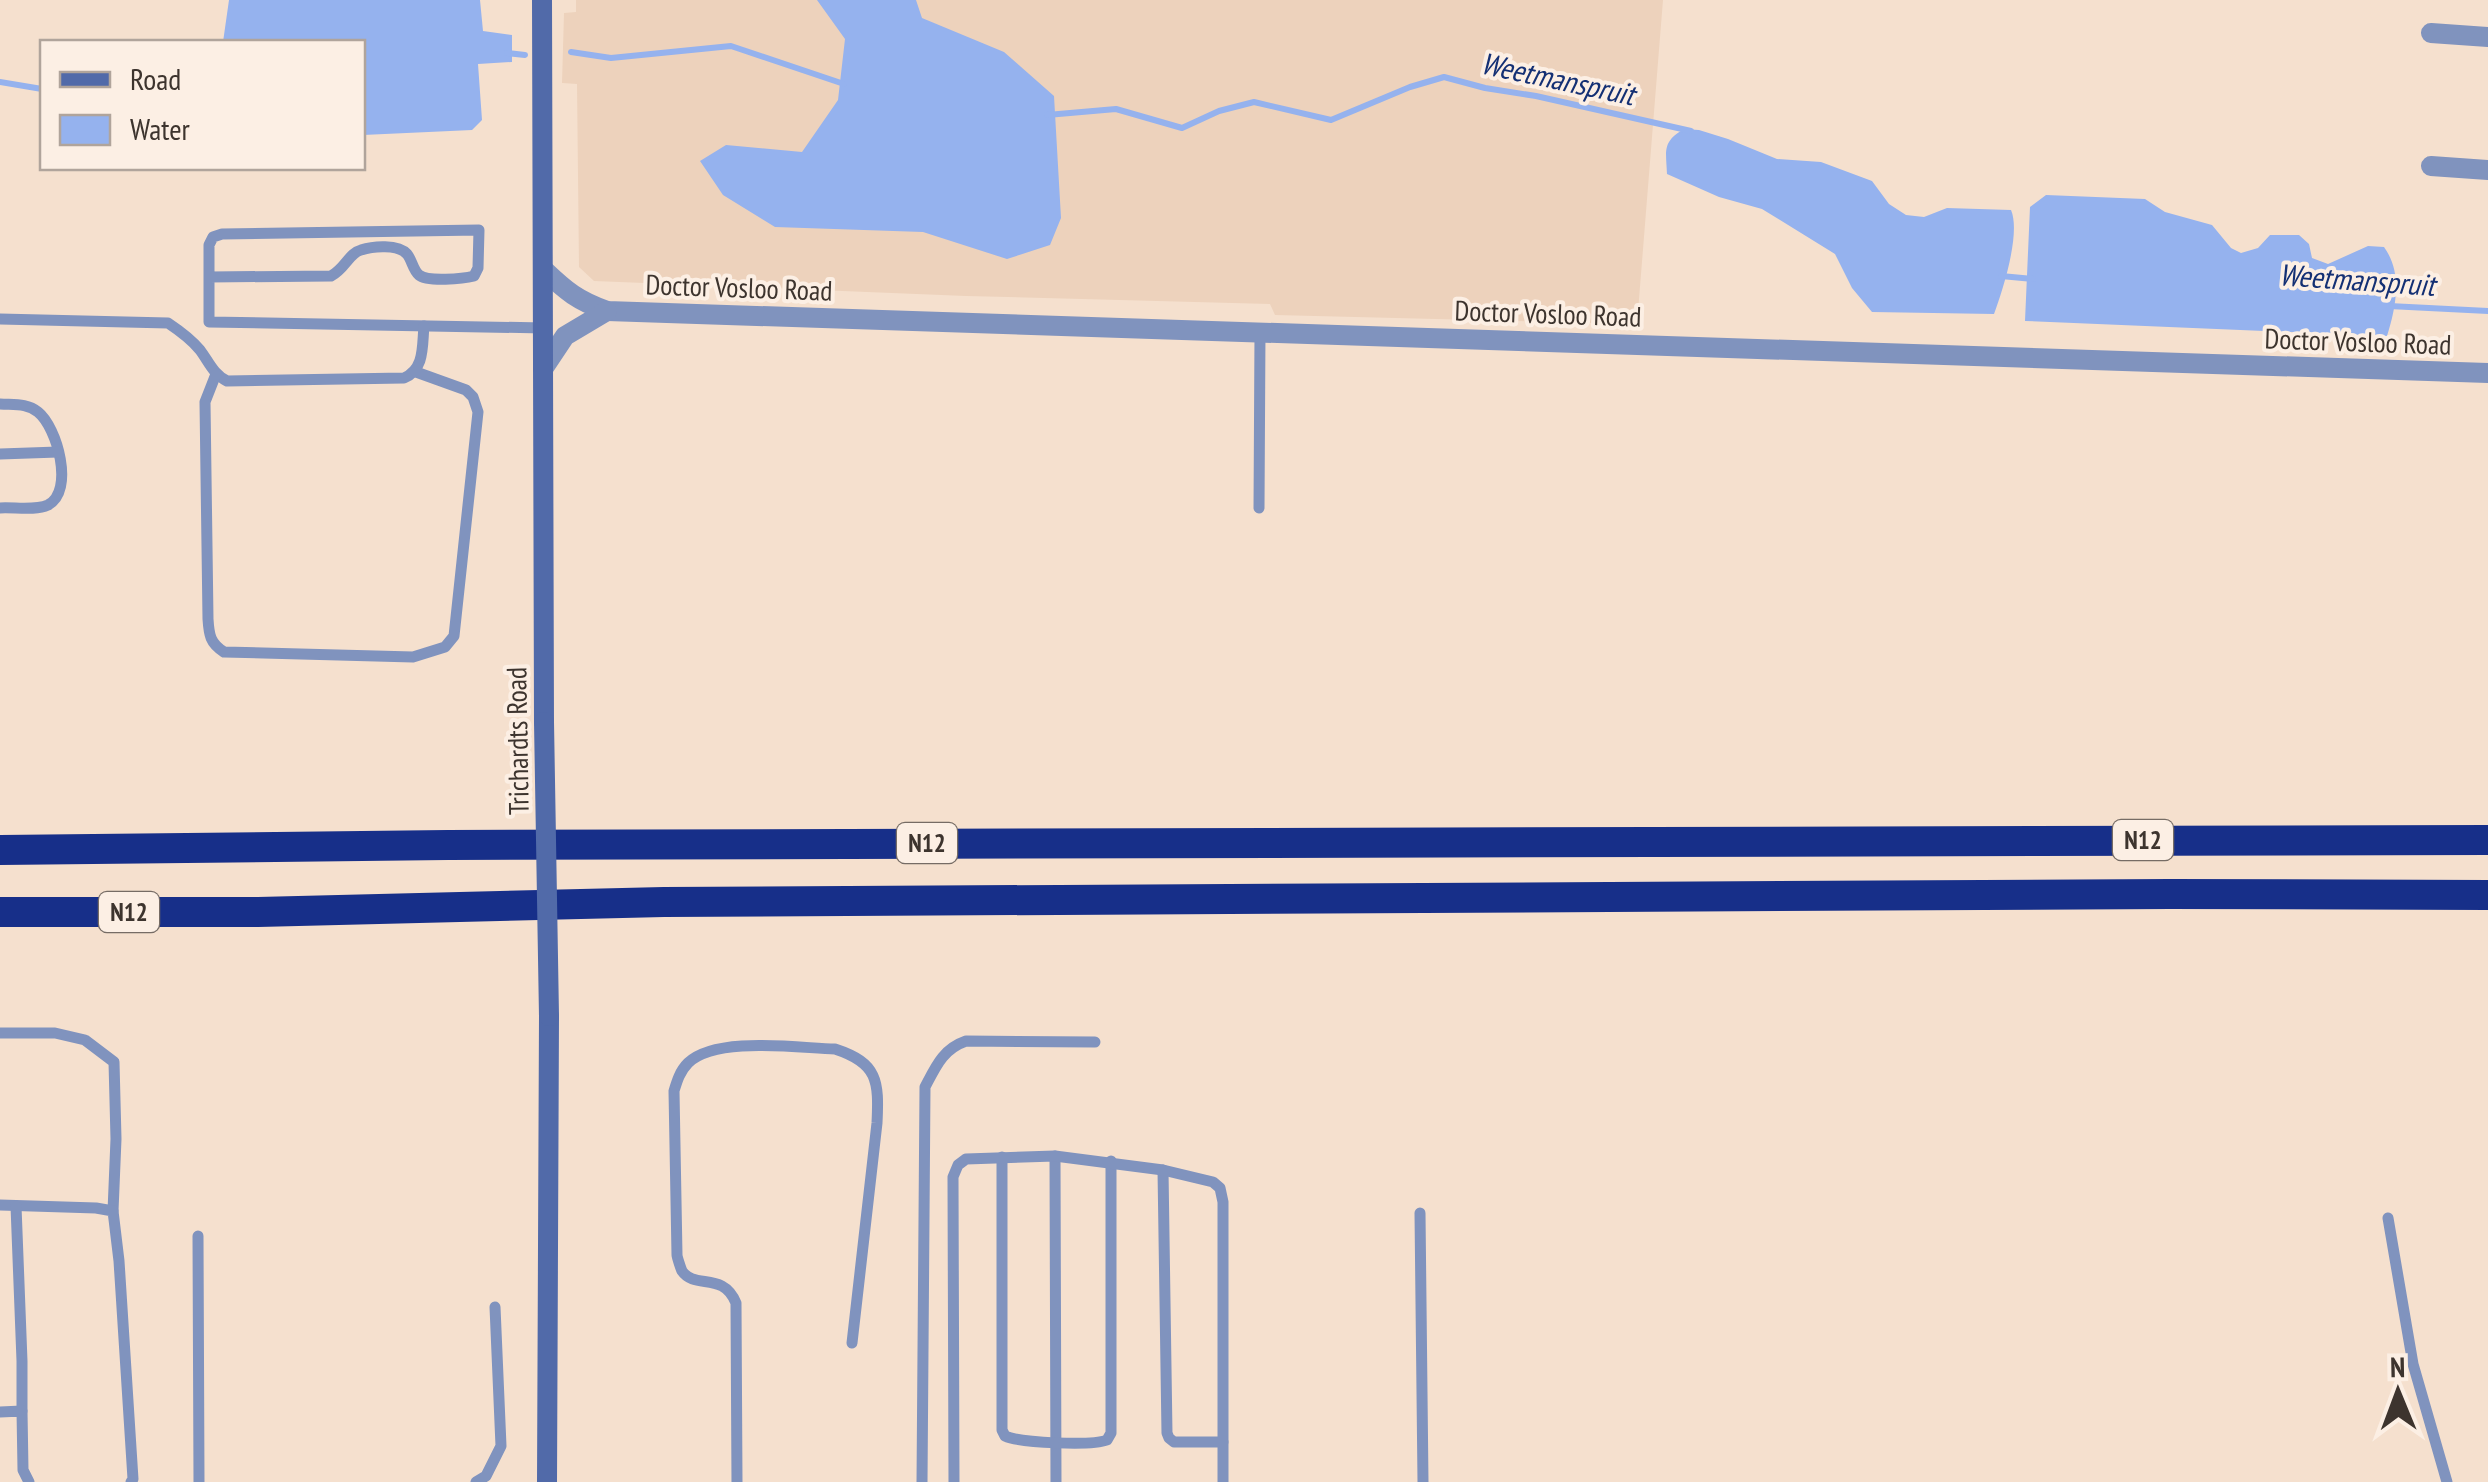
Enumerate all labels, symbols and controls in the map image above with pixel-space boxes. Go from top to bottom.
legend [40,40,365,170]
water label: Weetmanspruit [1478,43,1642,114]
text: Road [130,59,181,98]
text: Water [130,109,191,148]
water label: Weetmanspruit [2278,254,2440,304]
street label: Doctor Vosloo Road [645,265,833,309]
street label: Doctor Vosloo Road [1454,291,1642,335]
street label: Doctor Vosloo Road [2264,319,2452,363]
street label: Trichardts Road [497,667,537,815]
road number: N12 [2113,820,2173,860]
road number: N12 [897,823,957,863]
road number: N12 [99,892,159,932]
north arrow [2348,1342,2448,1442]
text: N [2390,1348,2405,1385]

